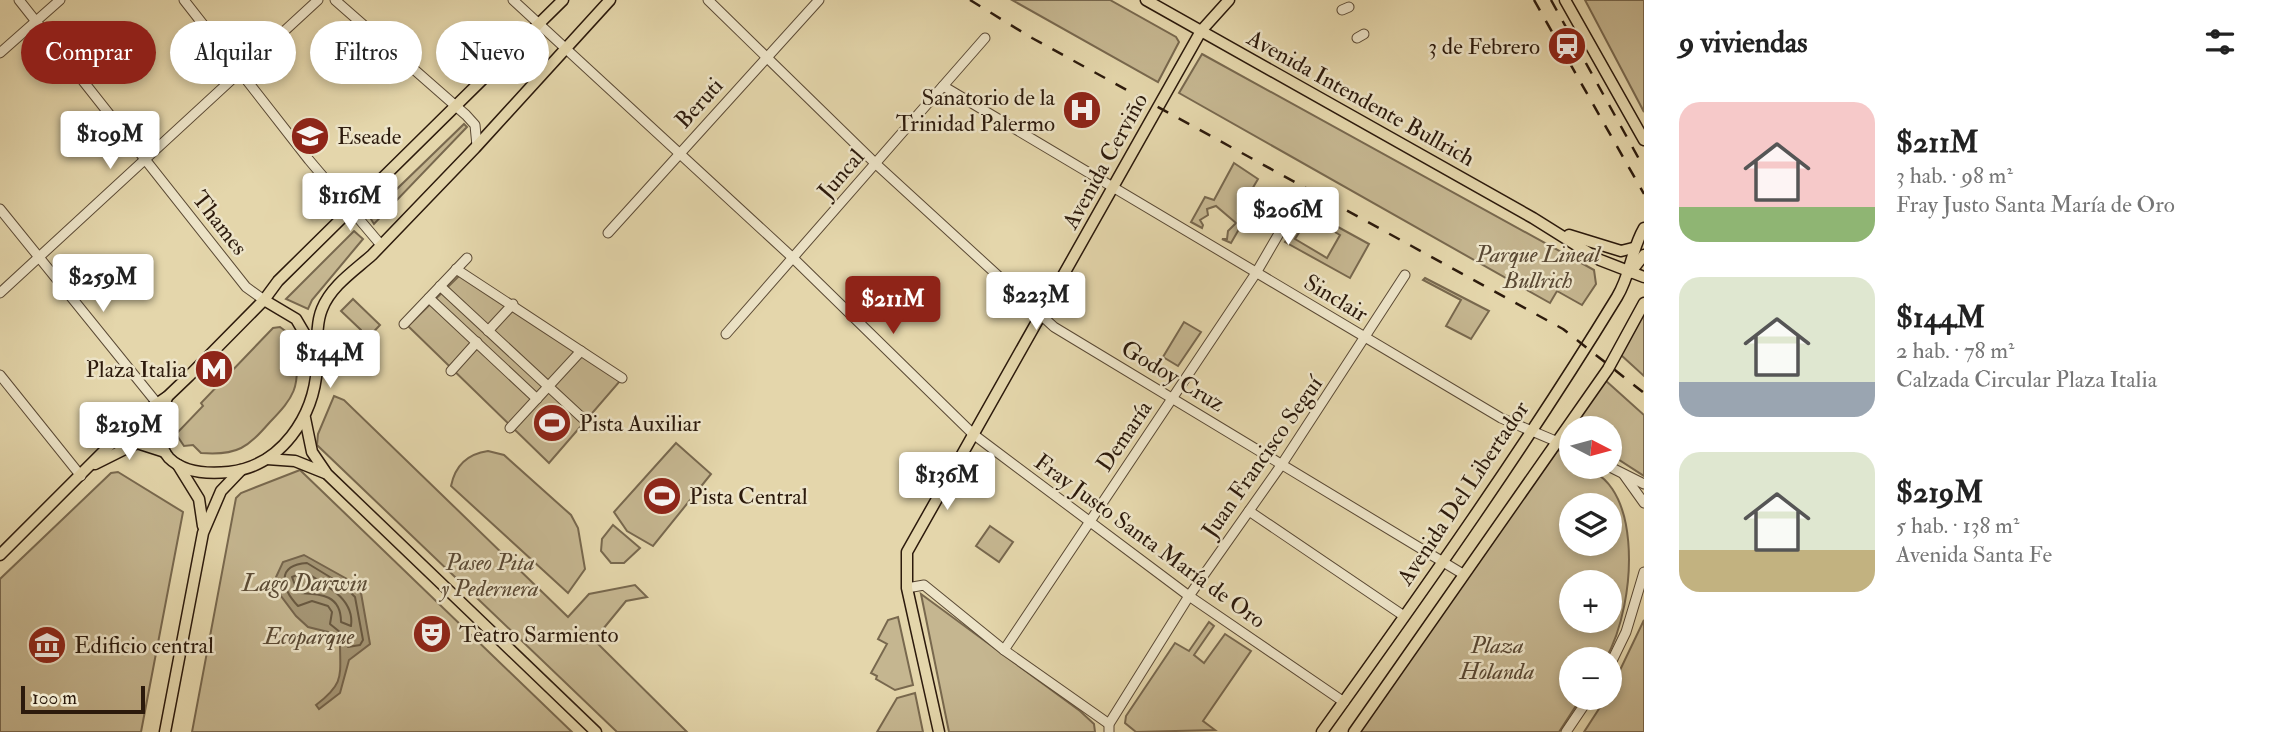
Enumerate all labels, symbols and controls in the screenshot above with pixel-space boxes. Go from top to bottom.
chip: Comprar [21,21,156,84]
chip: Alquilar [170,21,296,84]
chip: Filtros [310,21,422,84]
chip: Nuevo [436,21,549,84]
street label: Avenida Intendente Bullrich [1241,23,1480,173]
icon: filters [2201,23,2239,61]
text: 9 viviendas [1679,24,1808,61]
station icon: 3 de Febrero [1546,25,1588,67]
place label: 3 de Febrero [1428,32,1540,61]
street label: Beruti [669,71,729,135]
place label: Sanatorio de la Trinidad Palermo [896,83,1056,138]
street label: Avenida Cerviño [1055,88,1154,235]
hospital icon: Sanatorio de la Trinidad Palermo [1061,89,1103,131]
pin: $109M [61,111,159,171]
school or university icon: Eseade [289,115,331,157]
text: $109M [77,119,143,148]
place label: Eseade [337,122,402,151]
text: $211M [1896,124,1979,161]
icon: home [1735,130,1819,214]
street label: Juncal [811,143,871,206]
text: 3 hab. · 98 m² [1896,161,2013,190]
pin: $116M [301,174,399,233]
text: $116M [318,181,382,210]
street label: Thames [186,185,254,261]
pin: $206M [1239,188,1337,247]
text: Fray Justo Santa María de Oro [1896,190,2175,219]
text: $206M [1253,195,1323,224]
park label: Parque Lineal Bullrich [1475,240,1601,295]
pin: $259M [54,254,152,314]
text: $259M [69,262,137,291]
street label: Sinclair [1299,268,1374,329]
pin: $223M [987,272,1085,332]
pin: $211M [844,276,942,336]
text: $223M [1002,280,1070,309]
text: $211M [861,284,925,313]
text: $144M [1896,299,1985,336]
icon: home [1735,305,1819,389]
pin: $144M [281,330,379,390]
street label: Godoy Cruz [1116,334,1230,418]
text: 2 hab. · 78 m² [1896,336,2014,365]
text: $144M [296,338,364,367]
metro station icon: Plaza Italia [193,348,235,390]
place label: Plaza Italia [85,355,188,384]
text: Calzada Circular Plaza Italia [1896,365,2157,394]
street label: Juan Francisco Seguí [1195,369,1330,544]
street label: Demaría [1090,394,1159,477]
street label: Avenida Del Libertador [1390,395,1536,591]
pin: $219M [80,402,178,462]
sports icon: Pista Auxiliar [531,402,573,444]
place label: Pista Auxiliar [579,409,701,438]
text: $219M [96,410,162,439]
north arrow [1559,416,1622,480]
map controls [1559,416,1622,710]
street label: Fray Justo Santa María de Oro [1029,447,1271,635]
pin: $136M [898,452,996,512]
text: $136M [915,460,979,489]
text: $219M [1896,474,1983,511]
sports icon: Pista Central [641,475,683,517]
icon: home [1735,480,1819,564]
place label: Pista Central [689,482,808,511]
button: layers [1559,493,1622,556]
text: 5 hab. · 138 m² [1896,511,2019,540]
text: Avenida Santa Fe [1896,540,2052,569]
park label: Paseo Pita y Pedernera [438,548,539,603]
water label: Lago Darwin [241,568,368,599]
button: + [1559,570,1622,633]
theatre icon: Teatro Sarmiento [411,613,453,655]
place label: Teatro Sarmiento [459,620,619,649]
park label: Ecoparque [262,622,355,651]
museum icon: Edificio central [26,624,68,666]
place label: Edificio central [74,631,214,660]
park label: Plaza Holanda [1459,631,1535,686]
button: − [1559,647,1622,710]
scale bar [21,683,145,715]
text: 100 m [32,686,77,710]

